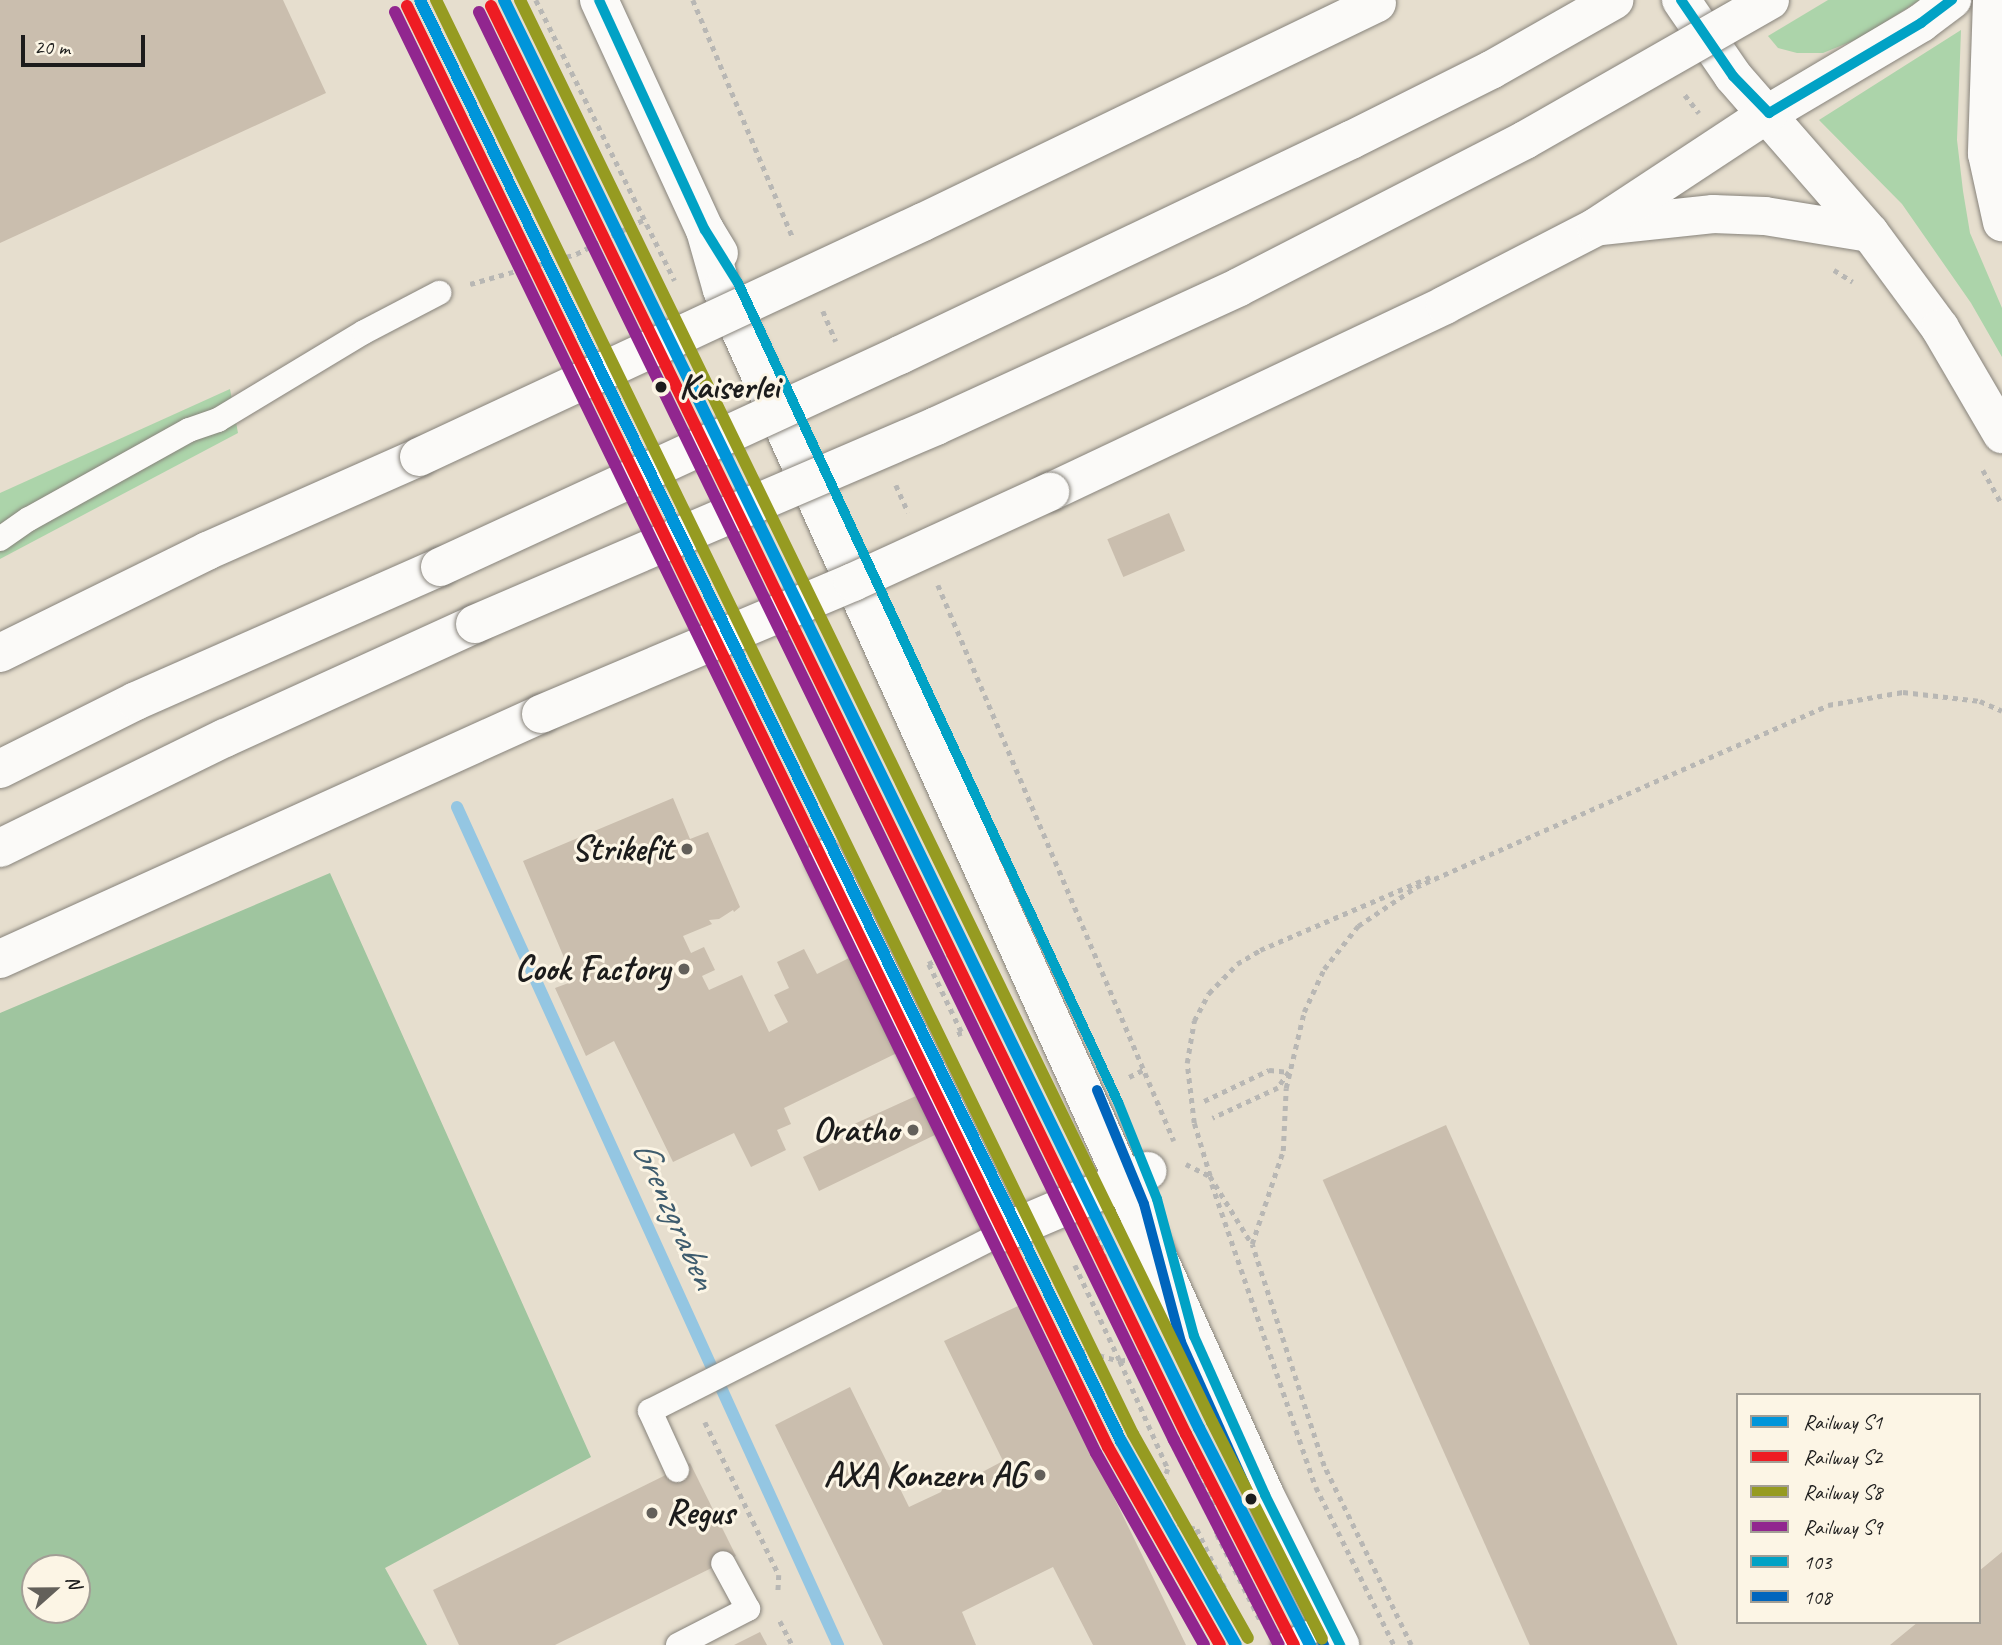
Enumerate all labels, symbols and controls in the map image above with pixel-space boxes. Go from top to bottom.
scale bar [24,21,149,65]
text: 20 m [34,34,70,60]
place label: Kaiserlei [679,366,779,408]
marker: Kaiserlei [649,375,673,399]
place label: Strikefit [572,828,673,870]
marker: Strikefit [679,841,695,857]
place label: Cook Factory [514,948,670,990]
marker: Cook Factory [676,961,692,977]
place label: Oratho [813,1109,899,1151]
marker: Oratho [905,1122,921,1138]
water label: Grenzgraben [623,1133,727,1295]
legend [1736,1393,1981,1624]
text: Railway S1 [1803,1409,1882,1435]
text: Railway S2 [1803,1444,1882,1470]
place label: AXA Konzern AG [824,1454,1026,1496]
marker: AXA Konzern AG [1032,1467,1048,1483]
text: Railway S8 [1803,1479,1882,1505]
place label: Regus [666,1492,734,1534]
unlabelled marker [1244,1492,1258,1506]
marker: Regus [644,1505,660,1521]
text: Railway S9 [1803,1514,1882,1540]
text: 103 [1803,1549,1831,1575]
north arrow [21,1554,91,1624]
text: N [60,1572,87,1592]
text: 108 [1803,1584,1831,1610]

